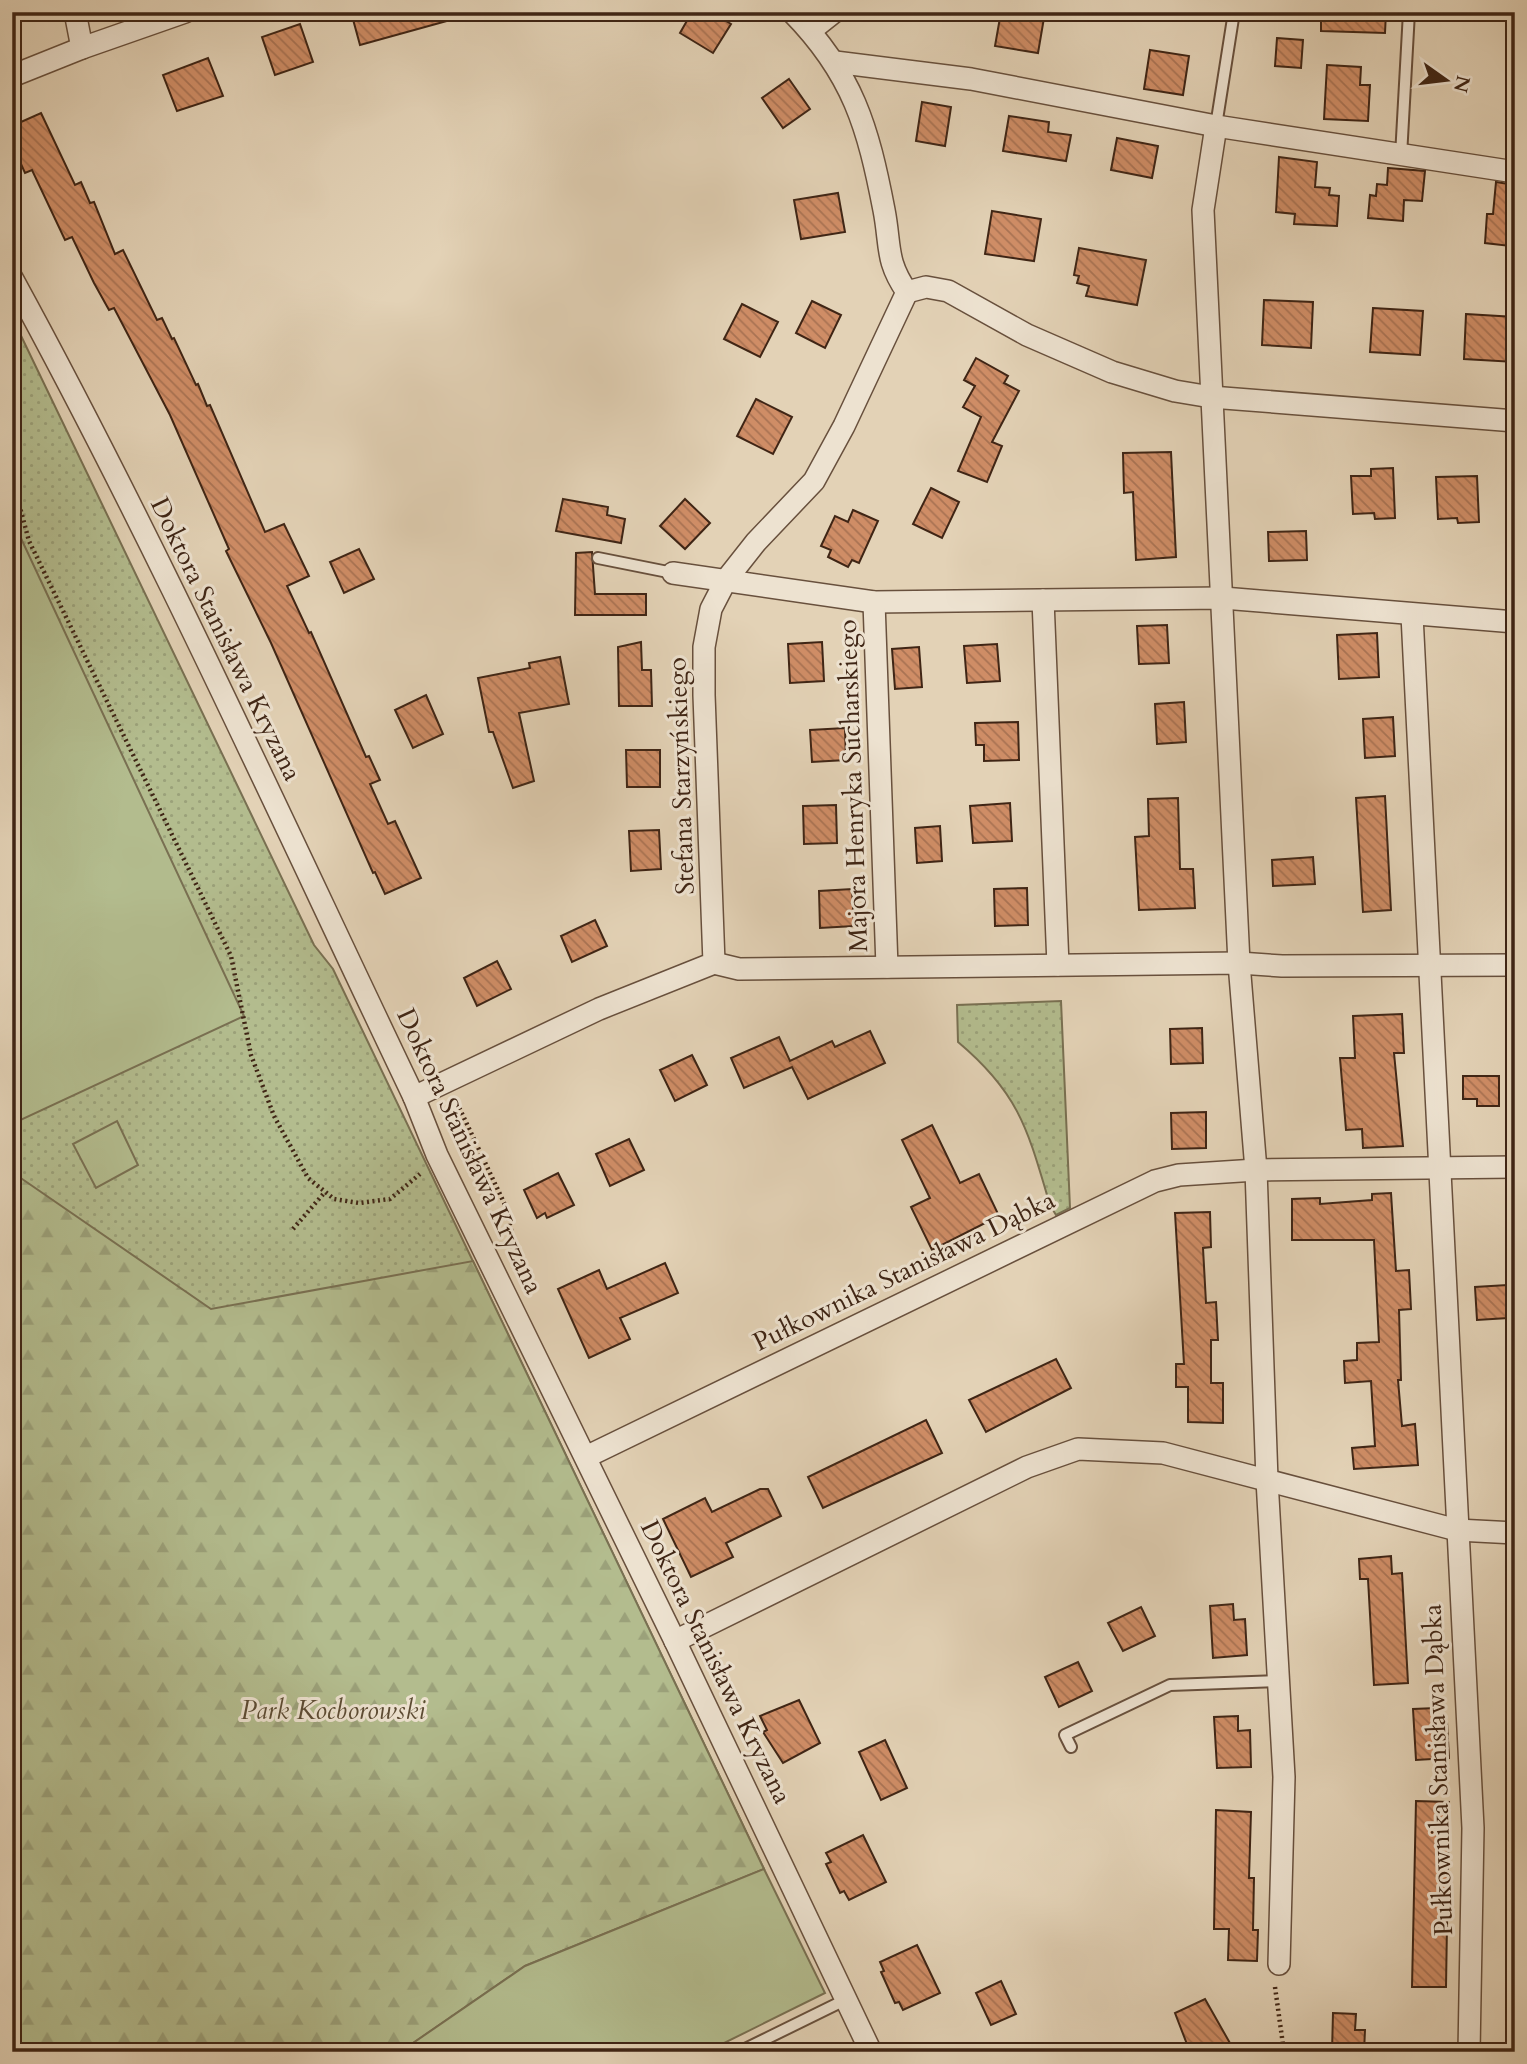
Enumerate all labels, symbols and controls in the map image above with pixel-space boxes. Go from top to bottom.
north arrow [1412,46,1482,116]
text: N [1447,73,1476,96]
street label: Doktora Stanisława Kryzana [142,491,310,787]
street label: Majora Henryka Sucharskiego [830,619,876,953]
street label: Stefana Starzyńskiego [659,657,703,895]
street label: Doktora Stanisława Kryzana [388,1003,552,1299]
street label: Pułkownika Stanisława Dąbka [747,1183,1061,1359]
street label: Doktora Stanisława Kryzana [632,1514,800,1810]
street label: Pułkownika Stanisława Dąbka [1415,1603,1461,1937]
park label: Park Kocborowski [241,1693,426,1728]

